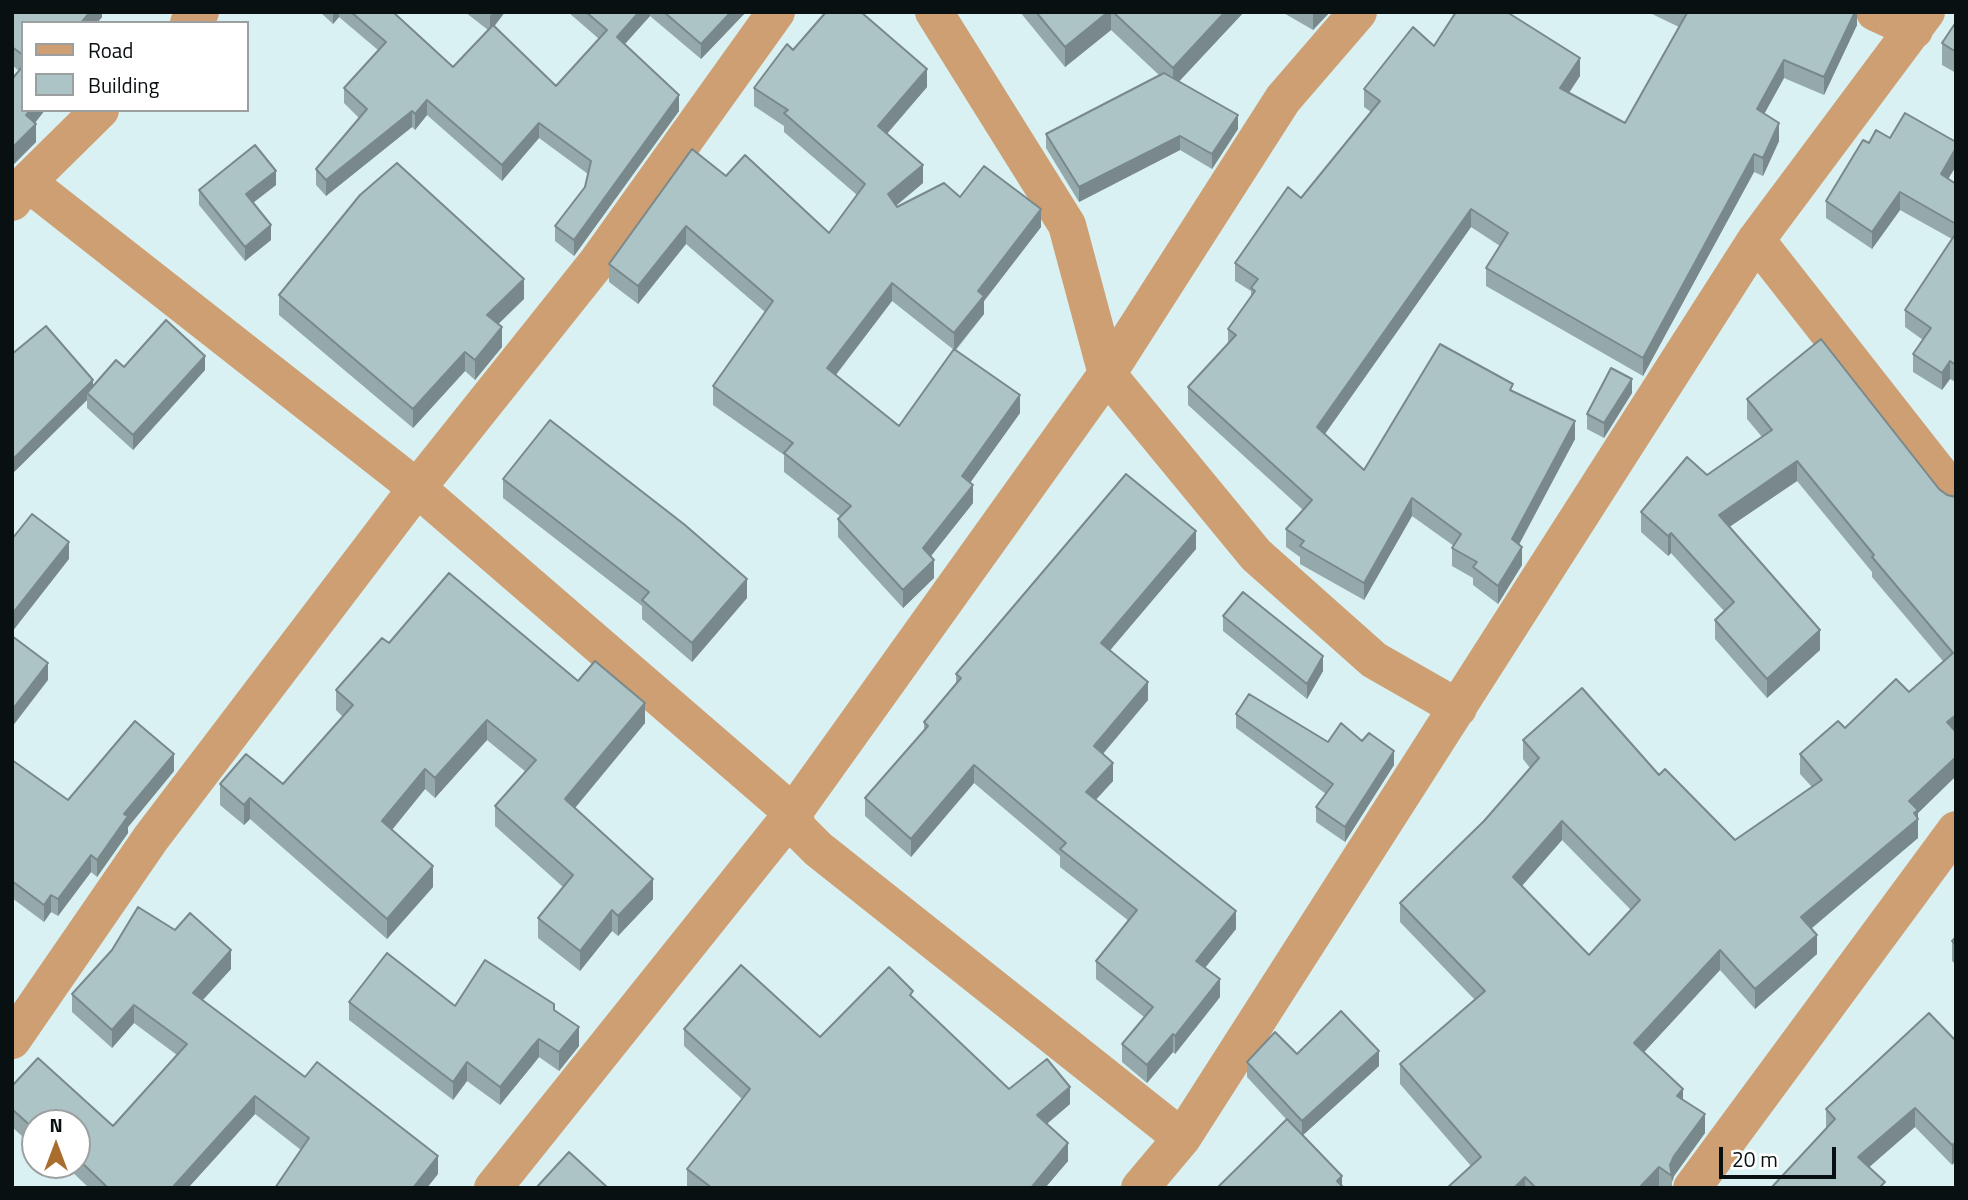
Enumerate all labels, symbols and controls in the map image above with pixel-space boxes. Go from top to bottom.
legend [21,21,248,112]
text: Road [88,34,133,66]
text: Building [88,69,159,101]
north arrow [21,1109,91,1179]
text: N [49,1110,63,1139]
scale bar [1723,1134,1840,1178]
text: 20 m [1732,1143,1778,1175]

